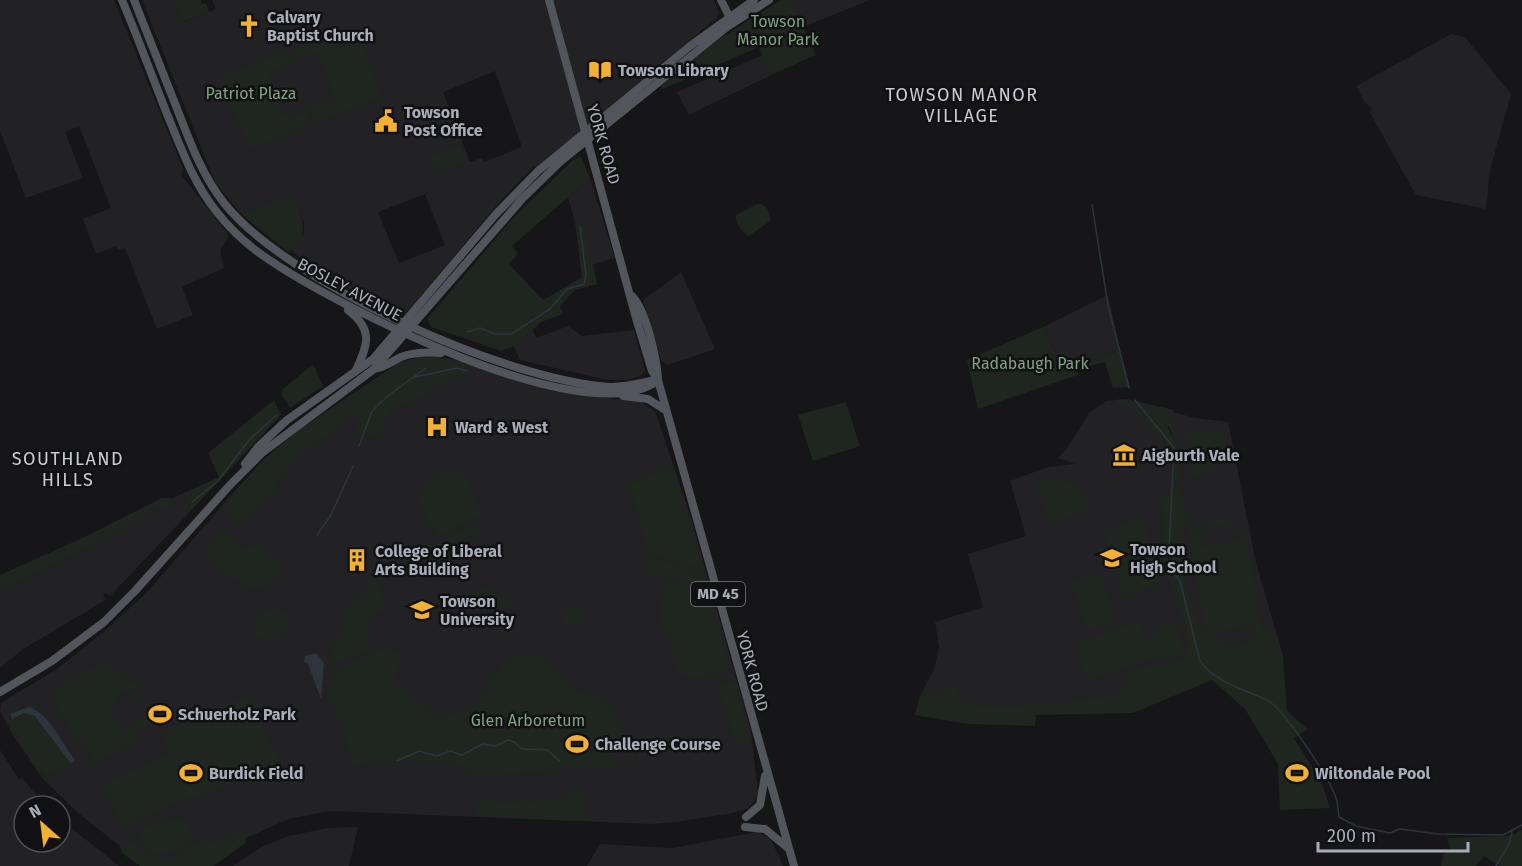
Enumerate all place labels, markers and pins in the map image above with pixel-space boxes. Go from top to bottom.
place label: Calvary Baptist Church [267,8,374,45]
church icon: Calvary Baptist Church [236,13,262,39]
library icon: Towson Library [587,57,613,83]
place label: Towson Library [618,61,729,80]
place label: Towson Post Office [404,103,483,140]
public building icon: Towson Post Office [373,108,399,134]
hospital icon: Ward & West [424,414,450,440]
place label: Ward & West [455,418,549,437]
museum icon: Aigburth Vale [1111,442,1137,468]
place label: Aigburth Vale [1141,446,1240,465]
place label: Towson High School [1130,540,1217,577]
place label: College of Liberal Arts Building [374,542,502,579]
school or university icon: Towson High School [1099,545,1125,571]
building icon: College of Liberal Arts Building [344,547,370,573]
place label: Towson University [440,592,515,629]
school or university icon: Towson University [409,597,435,623]
sports icon: Schuerholz Park [147,701,173,727]
place label: Schuerholz Park [178,705,296,724]
sports icon: Challenge Course [564,731,590,757]
place label: Challenge Course [595,735,721,754]
sports icon: Burdick Field [178,760,204,786]
sports icon: Wiltondale Pool [1284,760,1310,786]
place label: Burdick Field [209,764,303,783]
place label: Wiltondale Pool [1315,764,1431,783]

